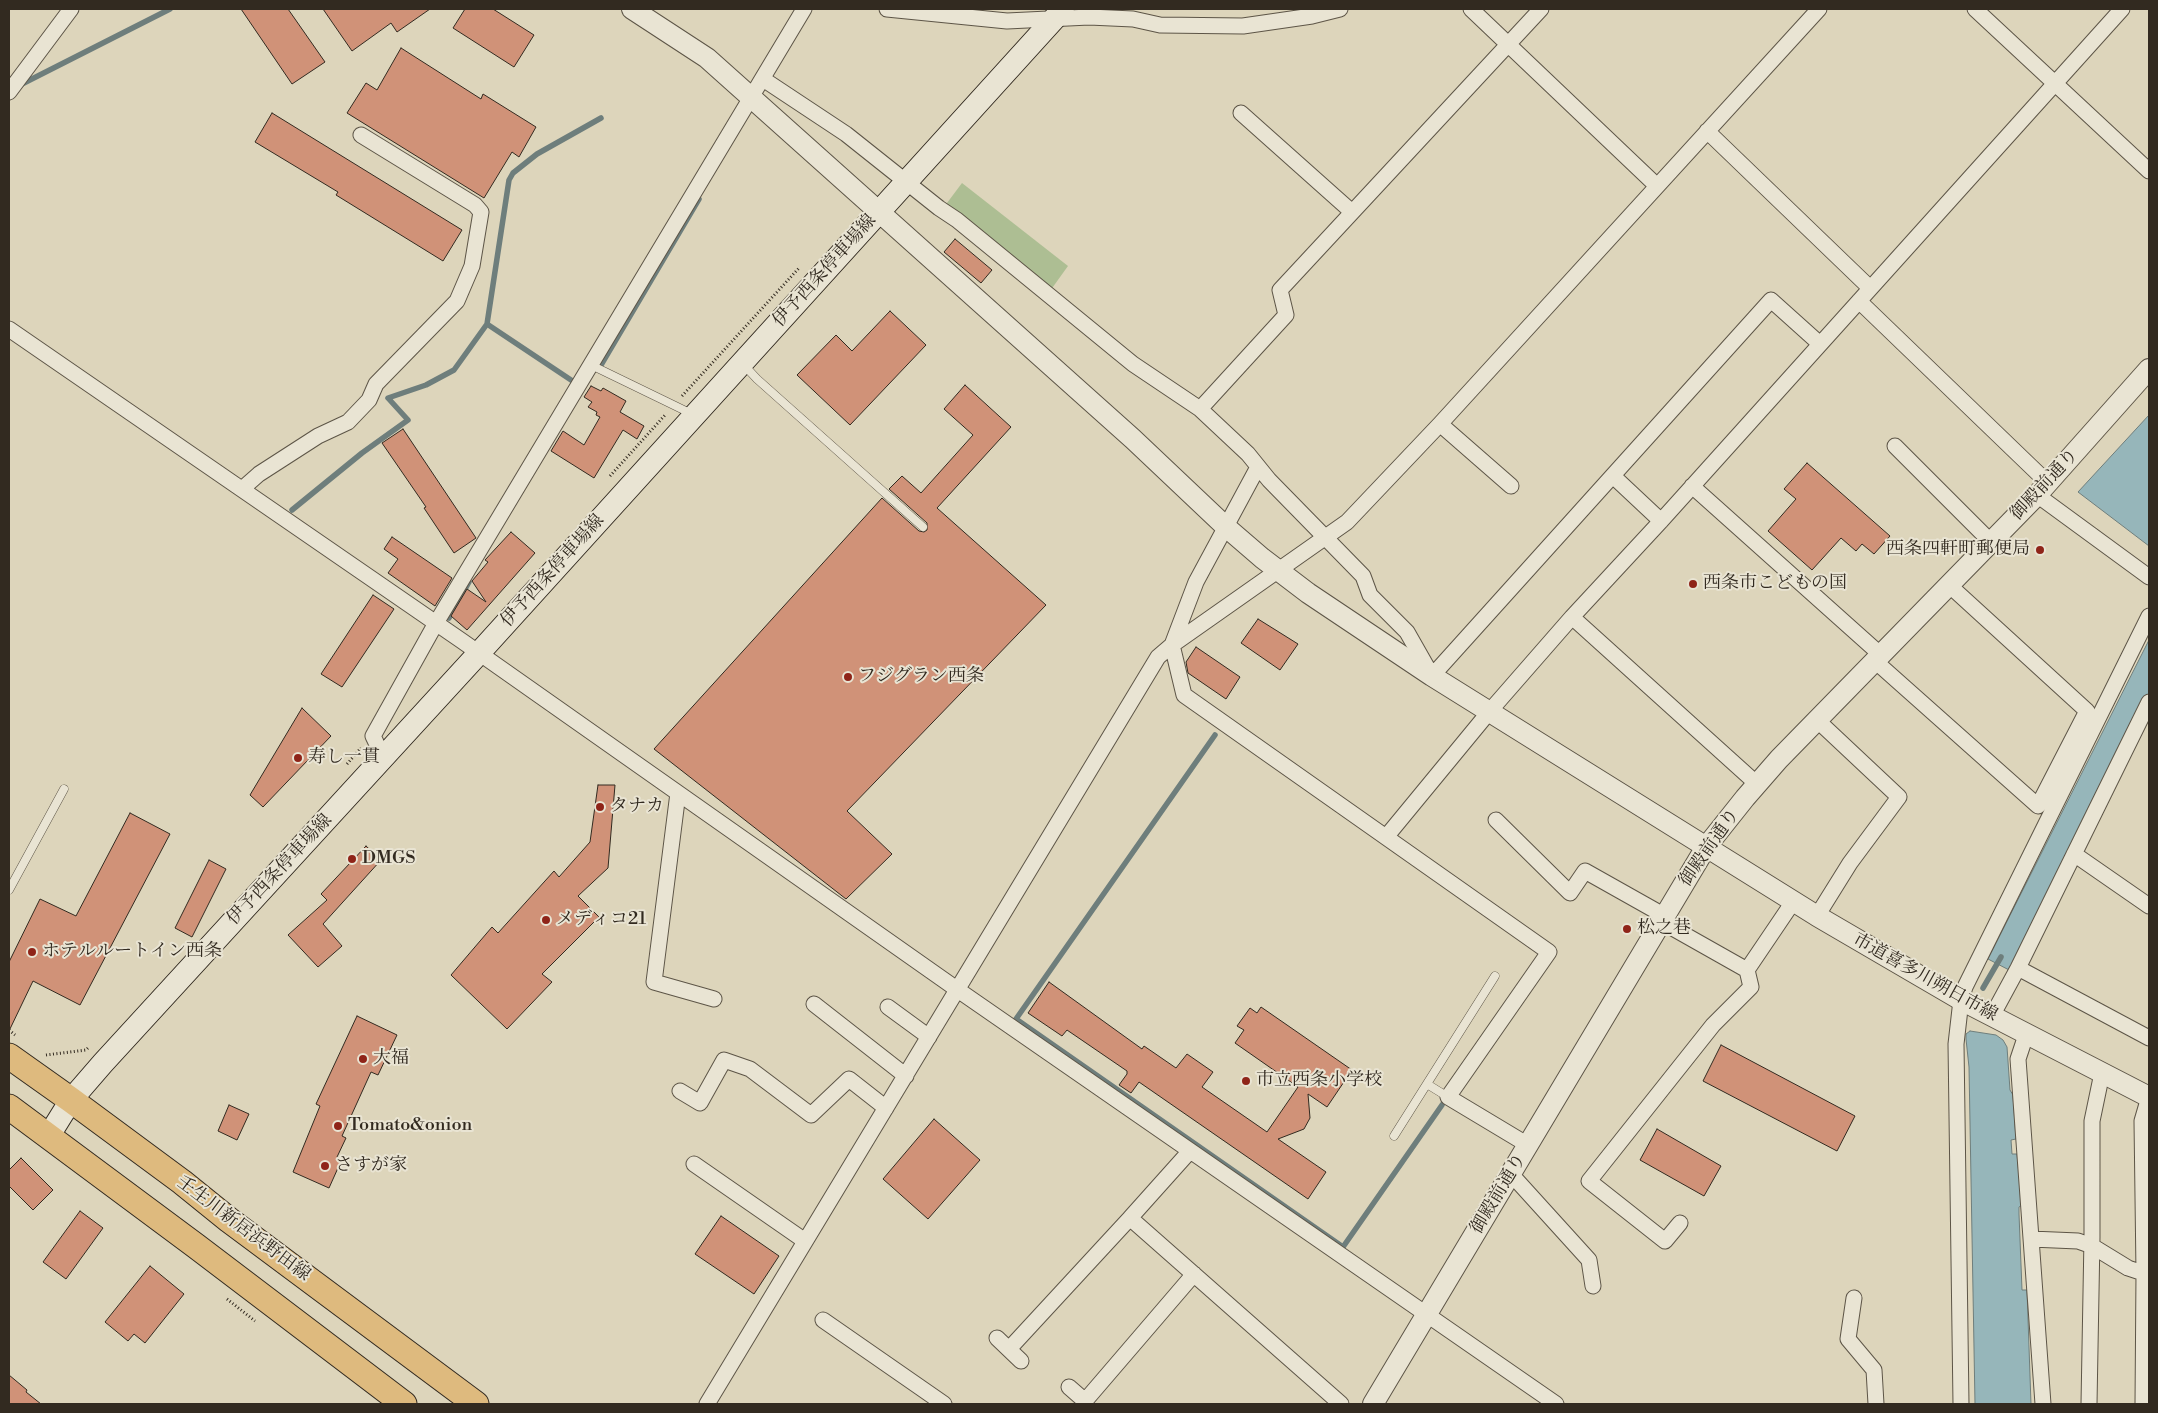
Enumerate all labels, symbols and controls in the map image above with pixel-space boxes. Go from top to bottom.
street label: 伊予西条停車場線 [769,210,881,332]
street label: 御殿前通り [2006,445,2084,525]
street label: 伊予西条停車場線 [497,510,609,632]
place label: 西条四軒町郵便局 [1886,539,2030,561]
marker: 西条四軒町郵便局 [2034,544,2046,556]
place label: 西条市こどもの国 [1703,573,1847,595]
marker: 西条市こどもの国 [1687,578,1699,590]
place label: フジグラン西条 [858,666,984,688]
marker: フジグラン西条 [842,671,854,683]
place label: 寿し一貫 [308,747,380,769]
marker: 寿し一貫 [292,752,304,764]
place label: タナカ [610,796,664,818]
marker: タナカ [594,801,606,813]
street label: 御殿前通り [1675,805,1745,891]
street label: 伊予西条停車場線 [223,810,337,930]
place label: DMGS [362,848,415,870]
marker: DMGS [346,853,358,865]
place label: メディコ21 [556,909,646,931]
marker: メディコ21 [540,914,552,926]
place label: 松之巷 [1637,918,1691,940]
marker: 松之巷 [1621,923,1633,935]
street label: 市道喜多川朔日市線 [1849,929,2001,1027]
place label: ホテルルートイン西条 [42,941,222,963]
marker: ホテルルートイン西条 [26,946,38,958]
place label: 大福 [373,1048,409,1070]
marker: 大福 [357,1053,369,1065]
place label: 市立西条小学校 [1256,1070,1382,1092]
marker: 市立西条小学校 [1240,1075,1252,1087]
place label: Tomato&onion [348,1115,472,1137]
marker: Tomato&onion [332,1120,344,1132]
street label: 御殿前通り [1467,1150,1531,1238]
place label: さすが家 [335,1155,407,1177]
marker: さすが家 [319,1160,331,1172]
street label: 壬生川新居浜野田線 [172,1172,314,1286]

